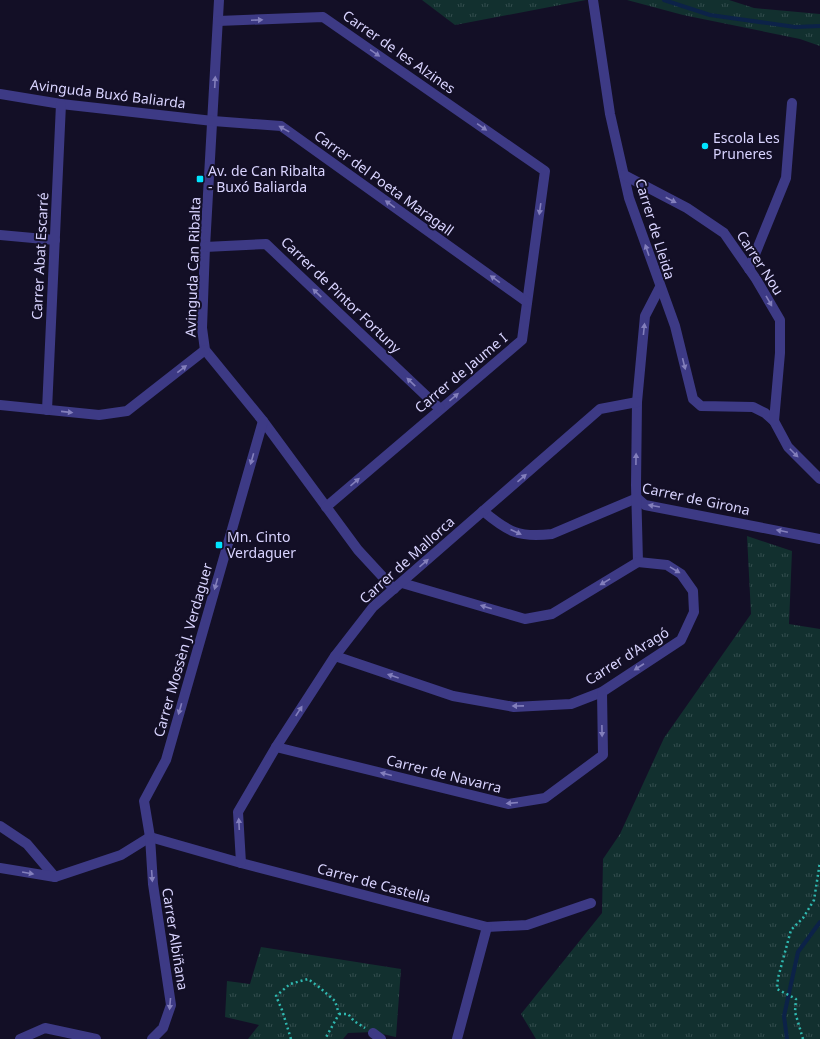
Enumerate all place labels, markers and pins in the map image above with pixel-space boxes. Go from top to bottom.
place label: Escola Les Pruneres [713,128,780,163]
marker: Escola Les Pruneres [700,141,710,151]
place label: Av. de Can Ribalta - Buxó Baliarda [208,161,325,196]
marker: Av. de Can Ribalta - Buxó Baliarda [195,174,205,184]
place label: Mn. Cinto Verdaguer [227,527,296,562]
marker: Mn. Cinto Verdaguer [214,540,224,550]

